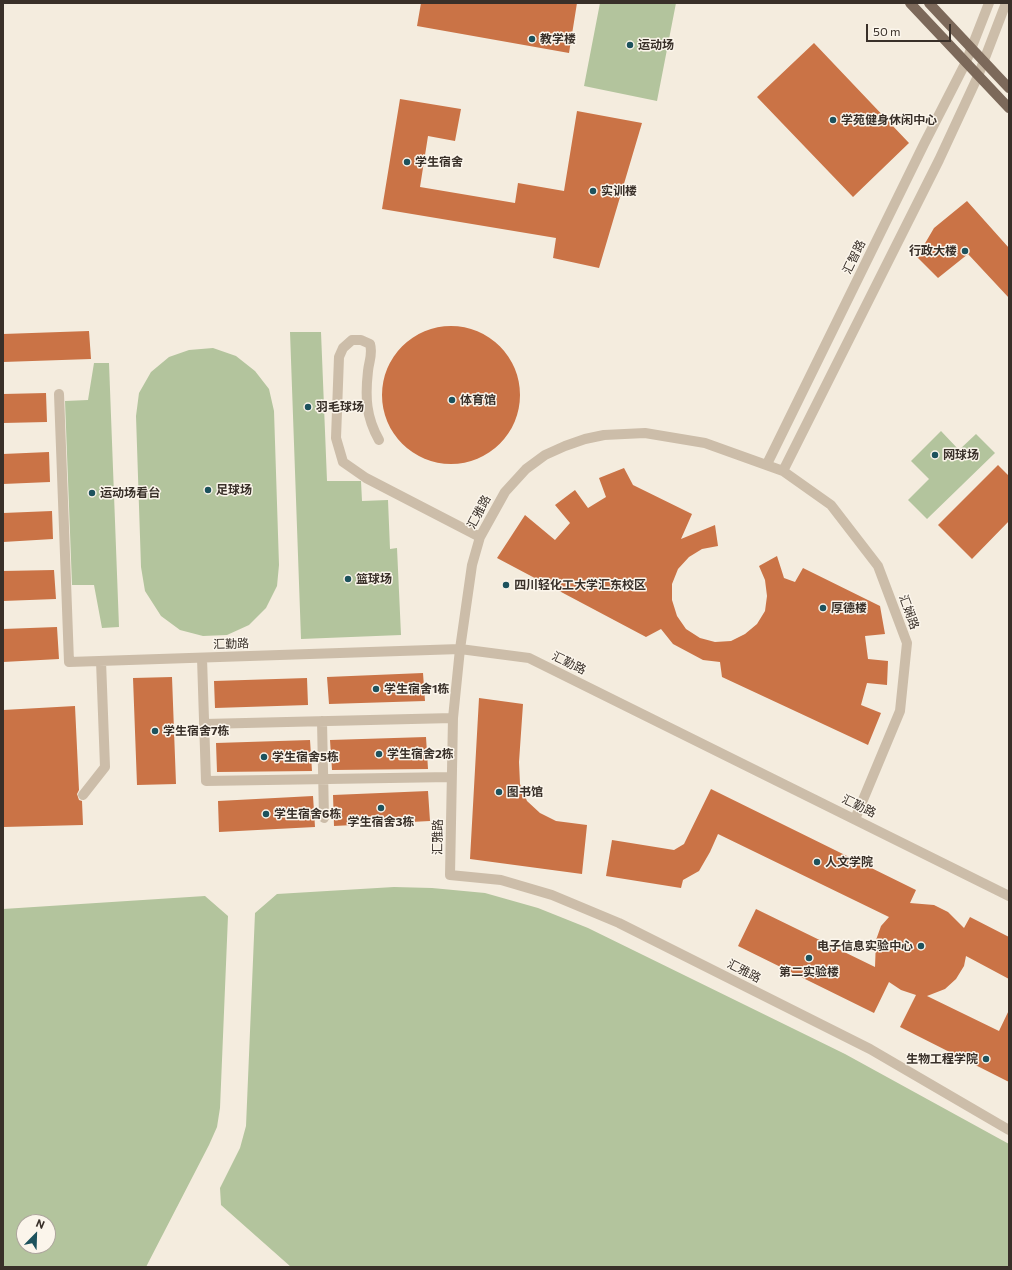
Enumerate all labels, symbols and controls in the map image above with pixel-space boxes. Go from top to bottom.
scale bar [868,16,953,42]
text: 50 m [873,24,901,38]
place label: 教学楼 [540,32,576,46]
marker: 教学楼 [527,34,537,44]
place label: 运动场 [638,38,674,52]
marker: 运动场 [625,40,635,50]
place label: 学苑健身休闲中心 [841,113,937,127]
marker: 学苑健身休闲中心 [828,115,838,125]
place label: 学生宿舍 [415,155,463,169]
marker: 学生宿舍 [402,157,412,167]
place label: 实训楼 [601,184,637,198]
marker: 实训楼 [588,186,598,196]
street label: 汇智路 [840,238,868,276]
place label: 行政大楼 [909,244,957,258]
marker: 行政大楼 [960,246,970,256]
place label: 体育馆 [460,393,496,407]
marker: 体育馆 [447,395,457,405]
place label: 羽毛球场 [316,400,364,414]
marker: 羽毛球场 [303,402,313,412]
place label: 网球场 [943,448,979,462]
marker: 网球场 [930,450,940,460]
place label: 足球场 [216,483,252,497]
marker: 足球场 [203,485,213,495]
place label: 运动场看台 [100,486,160,500]
marker: 运动场看台 [87,488,97,498]
street label: 汇雅路 [464,493,494,531]
place label: 篮球场 [356,572,392,586]
marker: 篮球场 [343,574,353,584]
place label: 四川轻化工大学汇东校区 [514,578,646,592]
marker: 四川轻化工大学汇东校区 [501,580,511,590]
street label: 汇娴路 [896,593,922,631]
place label: 厚德楼 [831,601,867,615]
marker: 厚德楼 [818,603,828,613]
street label: 汇勤路 [213,636,249,652]
street label: 汇勤路 [550,649,588,677]
place label: 学生宿舍1栋 [384,682,449,696]
marker: 学生宿舍1栋 [371,684,381,694]
place label: 学生宿舍7栋 [163,724,230,738]
marker: 学生宿舍7栋 [150,726,160,736]
place label: 学生宿舍2栋 [387,747,454,761]
marker: 学生宿舍2栋 [374,749,384,759]
place label: 学生宿舍5栋 [272,750,339,764]
marker: 学生宿舍5栋 [259,752,269,762]
place label: 图书馆 [507,785,543,799]
marker: 图书馆 [494,787,504,797]
street label: 汇勤路 [840,792,878,820]
marker: 学生宿舍3栋 [376,803,386,813]
place label: 学生宿舍6栋 [274,807,341,821]
marker: 学生宿舍6栋 [261,809,271,819]
place label: 学生宿舍3栋 [348,815,414,829]
street label: 汇雅路 [431,819,445,855]
place label: 人文学院 [825,855,873,869]
marker: 人文学院 [812,857,822,867]
place label: 电子信息实验中心 [817,939,913,953]
marker: 电子信息实验中心 [916,941,926,951]
marker: 第二实验楼 [804,953,814,963]
street label: 汇雅路 [725,956,763,986]
place label: 第二实验楼 [779,965,839,979]
place label: 生物工程学院 [906,1052,978,1066]
marker: 生物工程学院 [981,1054,991,1064]
north arrow [16,1214,56,1254]
text: N [34,1216,47,1231]

